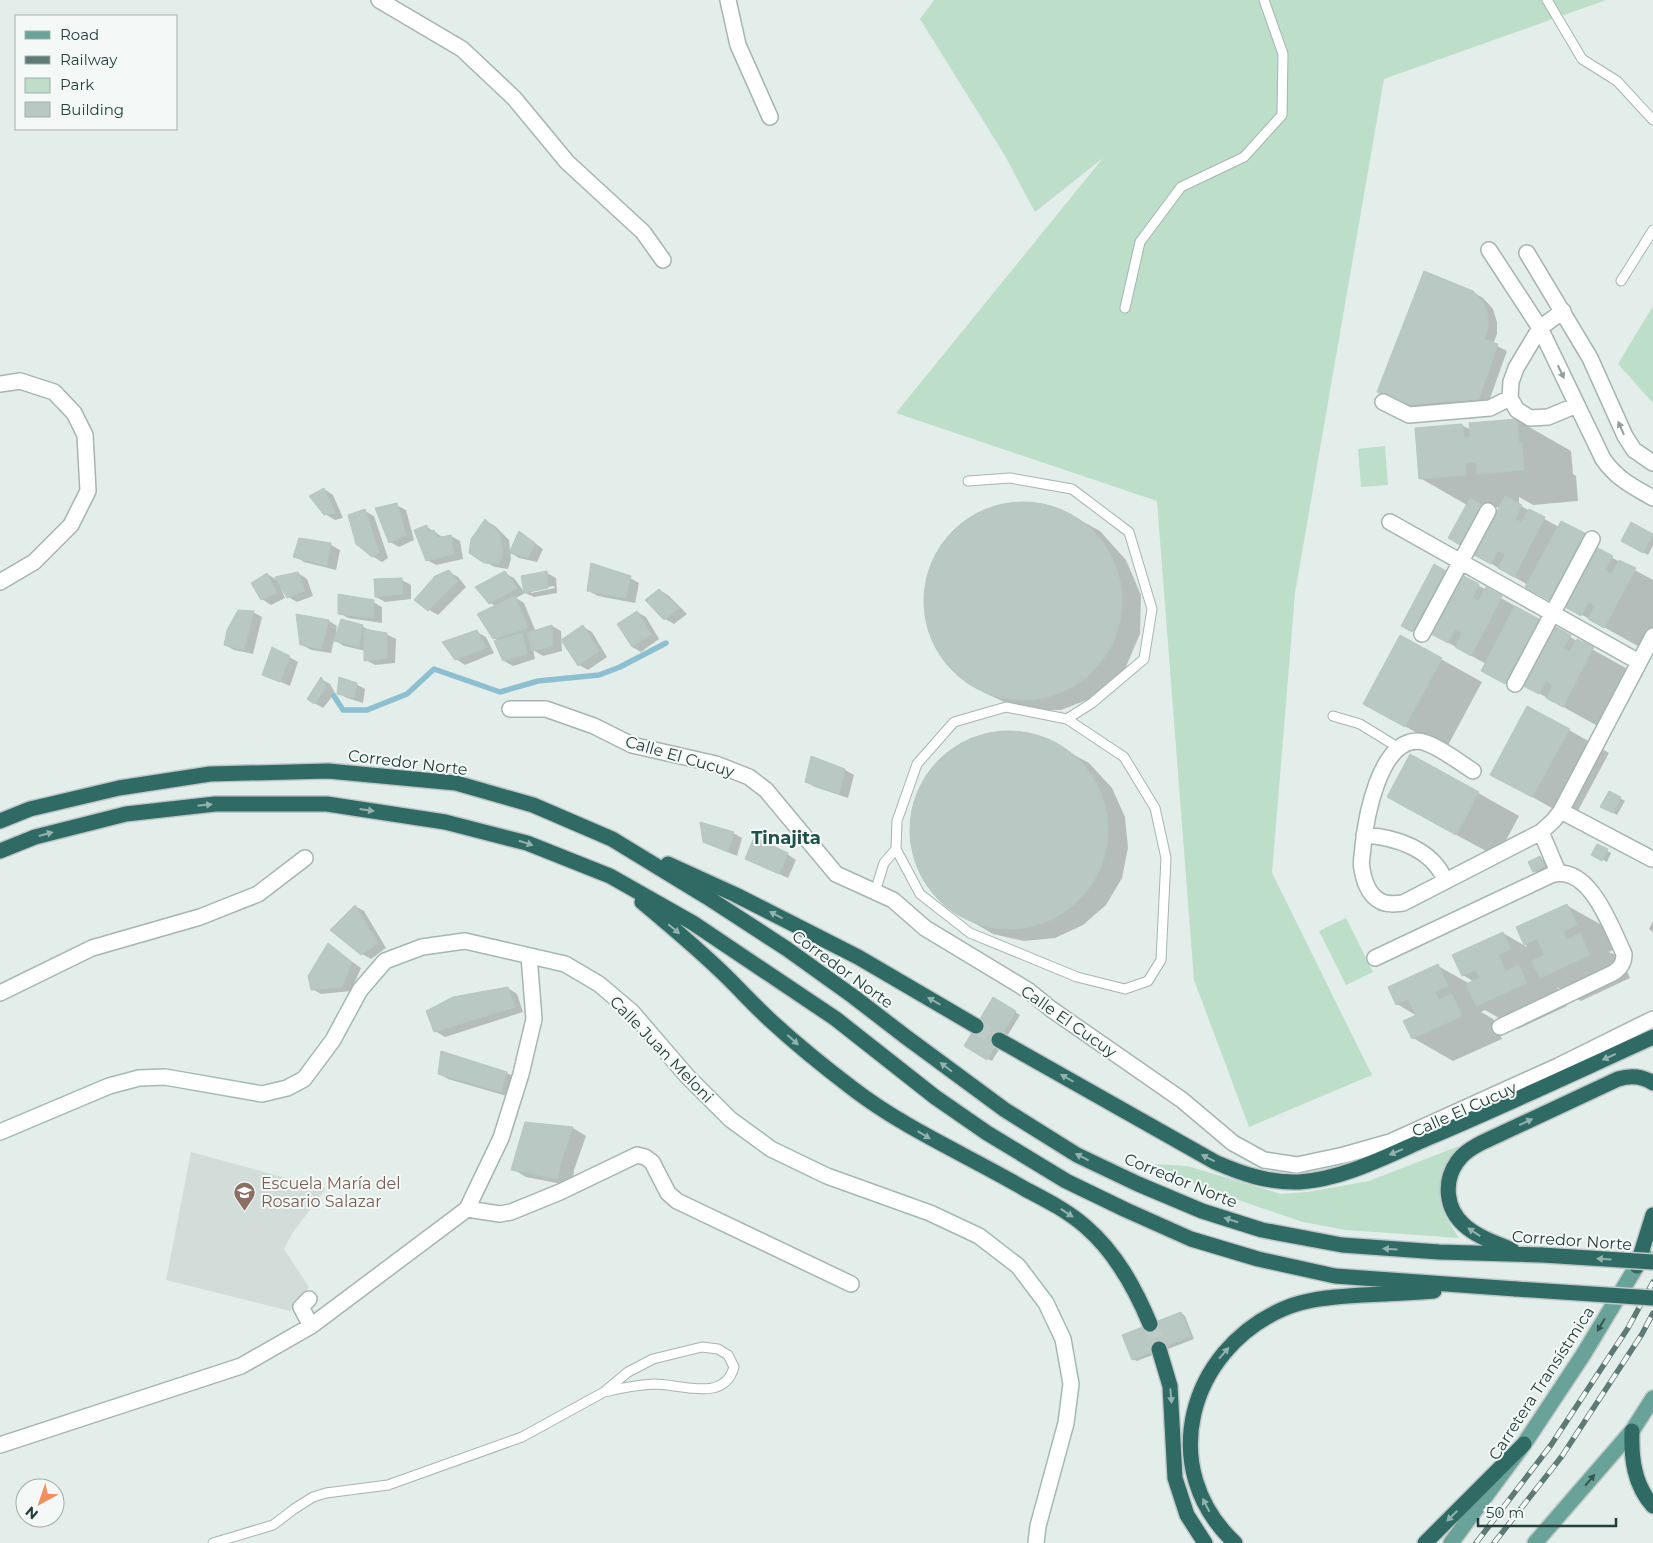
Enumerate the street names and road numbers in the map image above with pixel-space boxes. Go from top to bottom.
street label: Calle El Cucuy [623,732,737,781]
street label: Corredor Norte [347,746,469,779]
street label: Corredor Norte [788,926,897,1012]
street label: Calle El Cucuy [1017,981,1121,1062]
street label: Calle Juan Meloni [606,992,717,1107]
street label: Calle El Cucuy [1409,1078,1520,1141]
street label: Corredor Norte [1122,1149,1240,1212]
street label: Corredor Norte [1511,1227,1633,1254]
street label: Carretera Transístmica [1485,1303,1598,1464]

